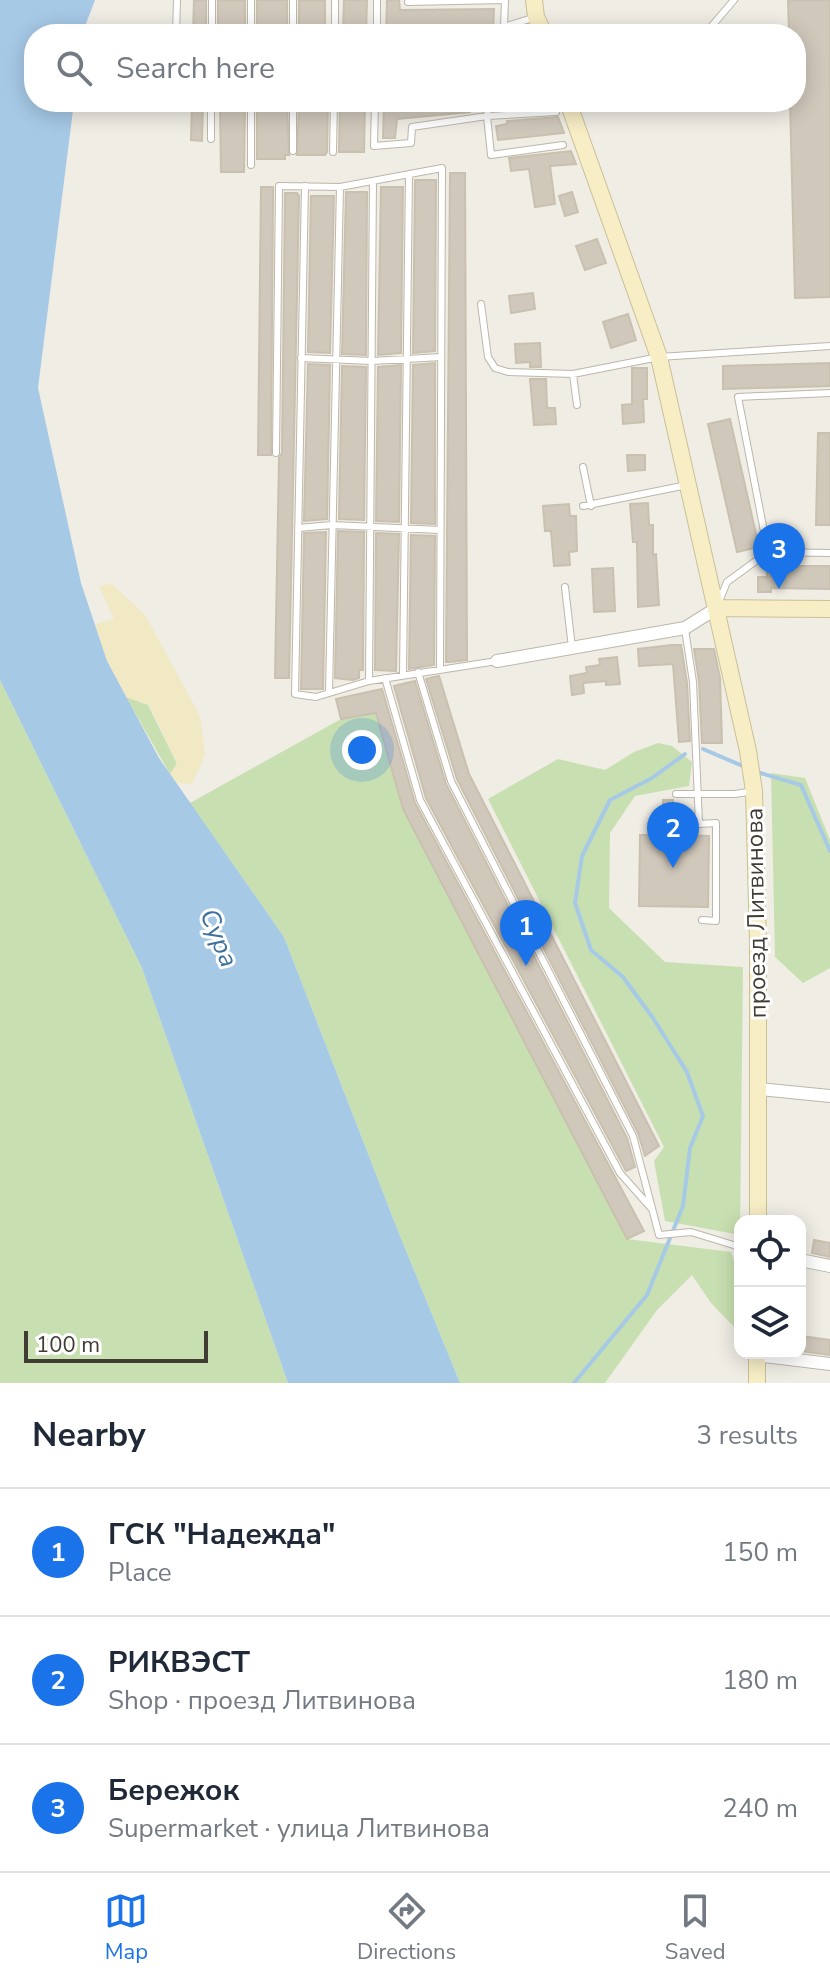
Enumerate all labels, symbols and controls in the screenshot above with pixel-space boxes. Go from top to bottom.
search box [24,24,806,112]
icon: search [52,46,96,90]
text: Search here [116,48,275,89]
pin: 3 [753,523,805,589]
your location [342,730,382,770]
pin: 2 [647,802,699,868]
street label: проезд Литвинова [738,807,774,1019]
pin: 1 [500,900,552,966]
water label: Сура [192,904,246,972]
map controls [734,1215,806,1359]
button: locate [734,1215,806,1287]
button: layers [734,1287,806,1359]
scale bar [24,1327,208,1363]
text: 100 m [36,1330,100,1360]
text: Nearby [32,1412,146,1458]
text: 3 results [697,1418,798,1453]
text: ГСК "Надежда" [108,1514,335,1555]
text: 1 [50,1535,66,1570]
text: 150 m [722,1535,798,1570]
text: Place [108,1555,172,1590]
text: РИКВЭСТ [108,1642,250,1683]
text: 2 [50,1663,66,1698]
text: 180 m [722,1663,798,1698]
text: Shop · проезд Литвинова [108,1683,416,1718]
text: Бережок [108,1770,239,1811]
text: 3 [50,1791,66,1826]
text: 240 m [722,1791,798,1826]
text: Supermarket · улица Литвинова [108,1811,490,1846]
tab: Map [104,1889,148,1967]
tab: Directions [357,1889,456,1967]
tab: Saved [665,1889,726,1967]

